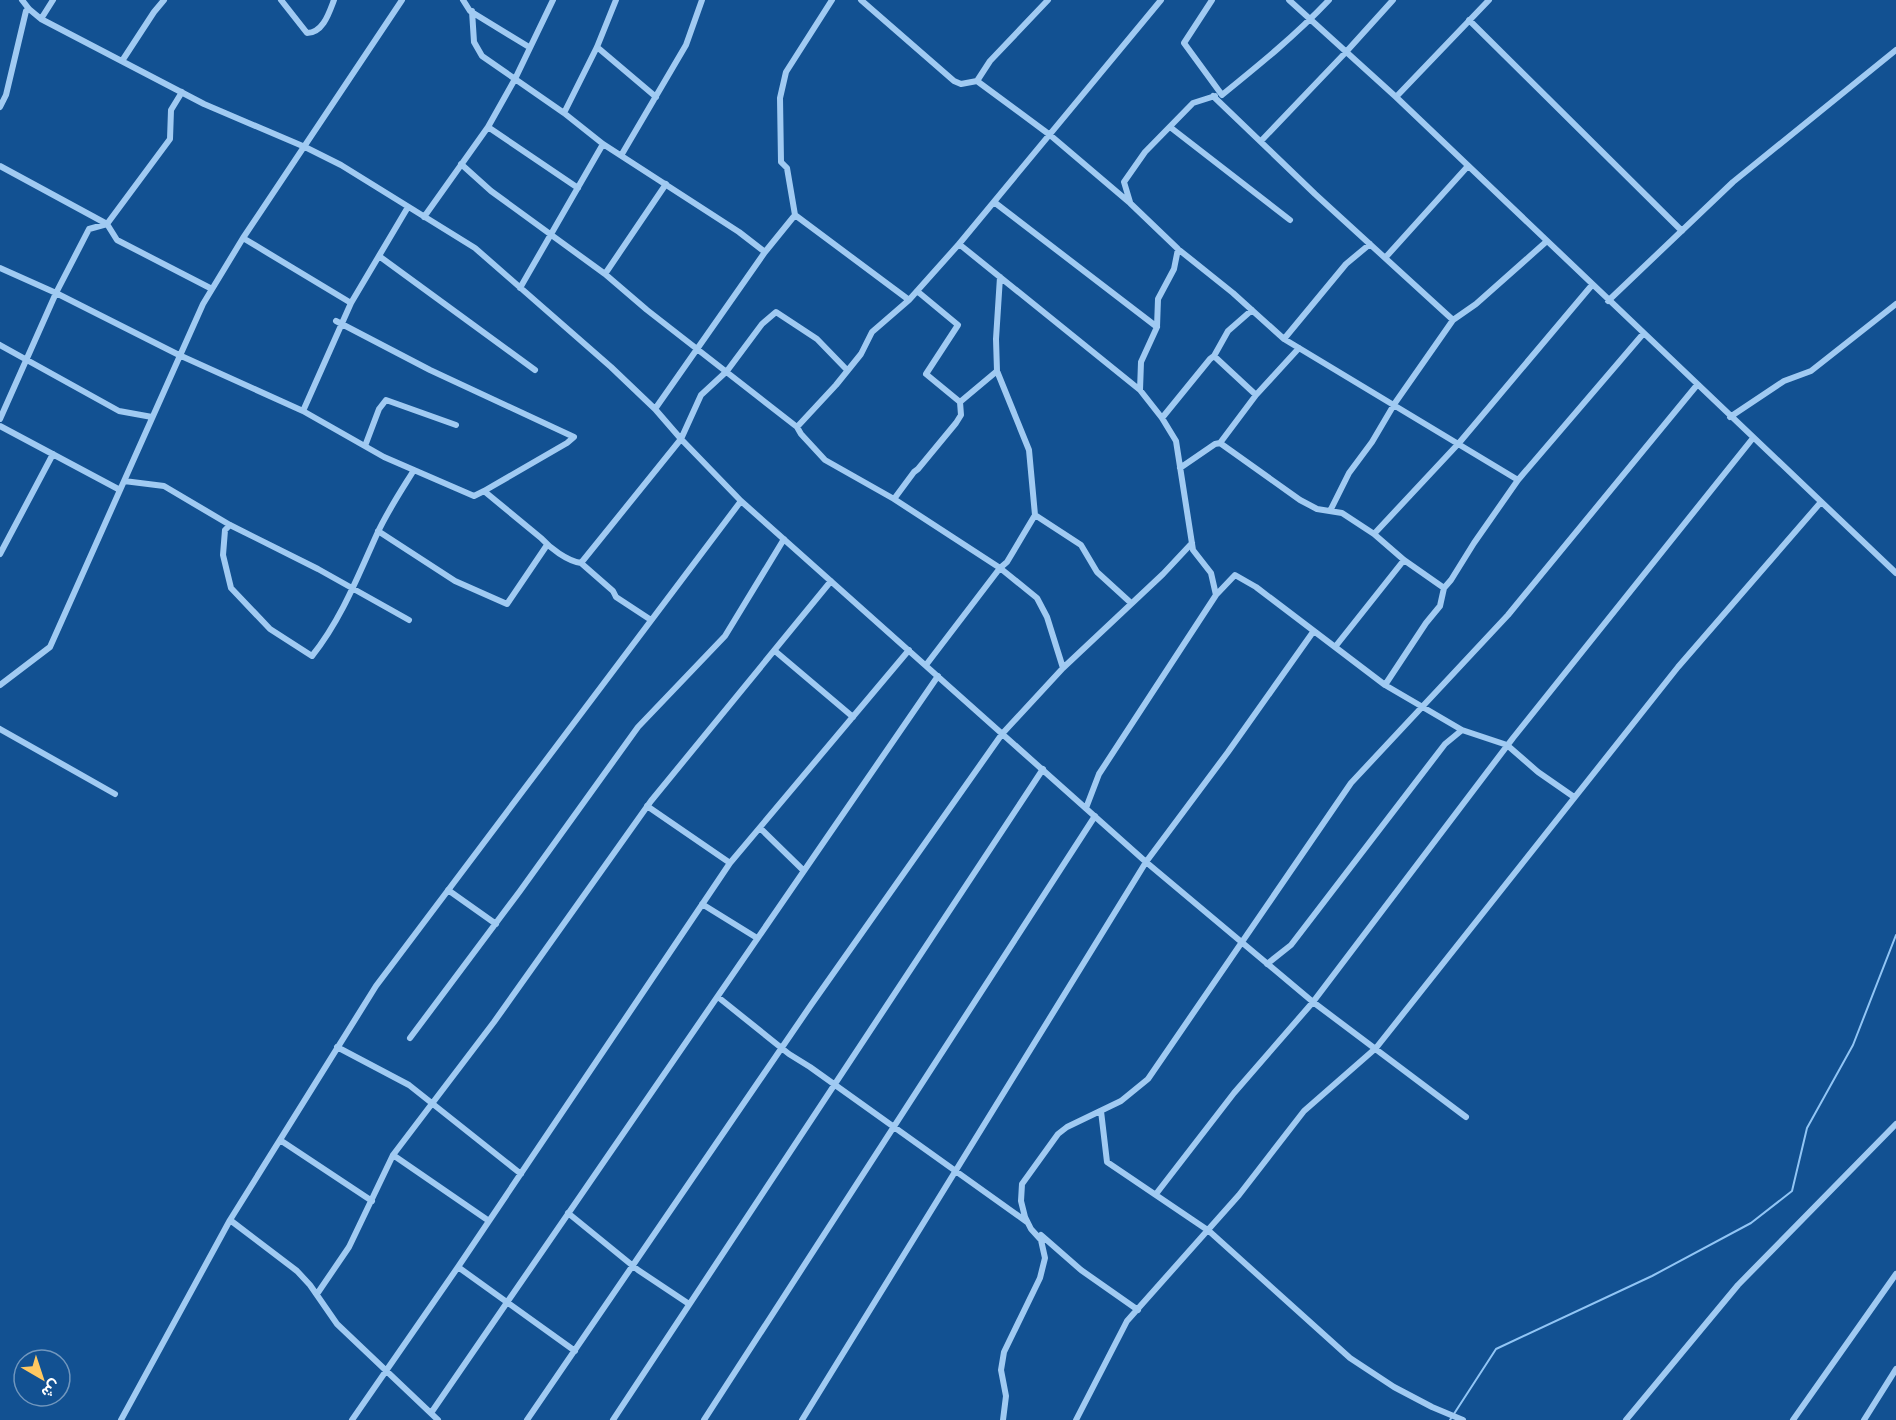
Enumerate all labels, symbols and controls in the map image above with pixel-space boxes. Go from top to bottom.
north arrow [12,1348,72,1408]
text: ش [38,1376,65,1403]

